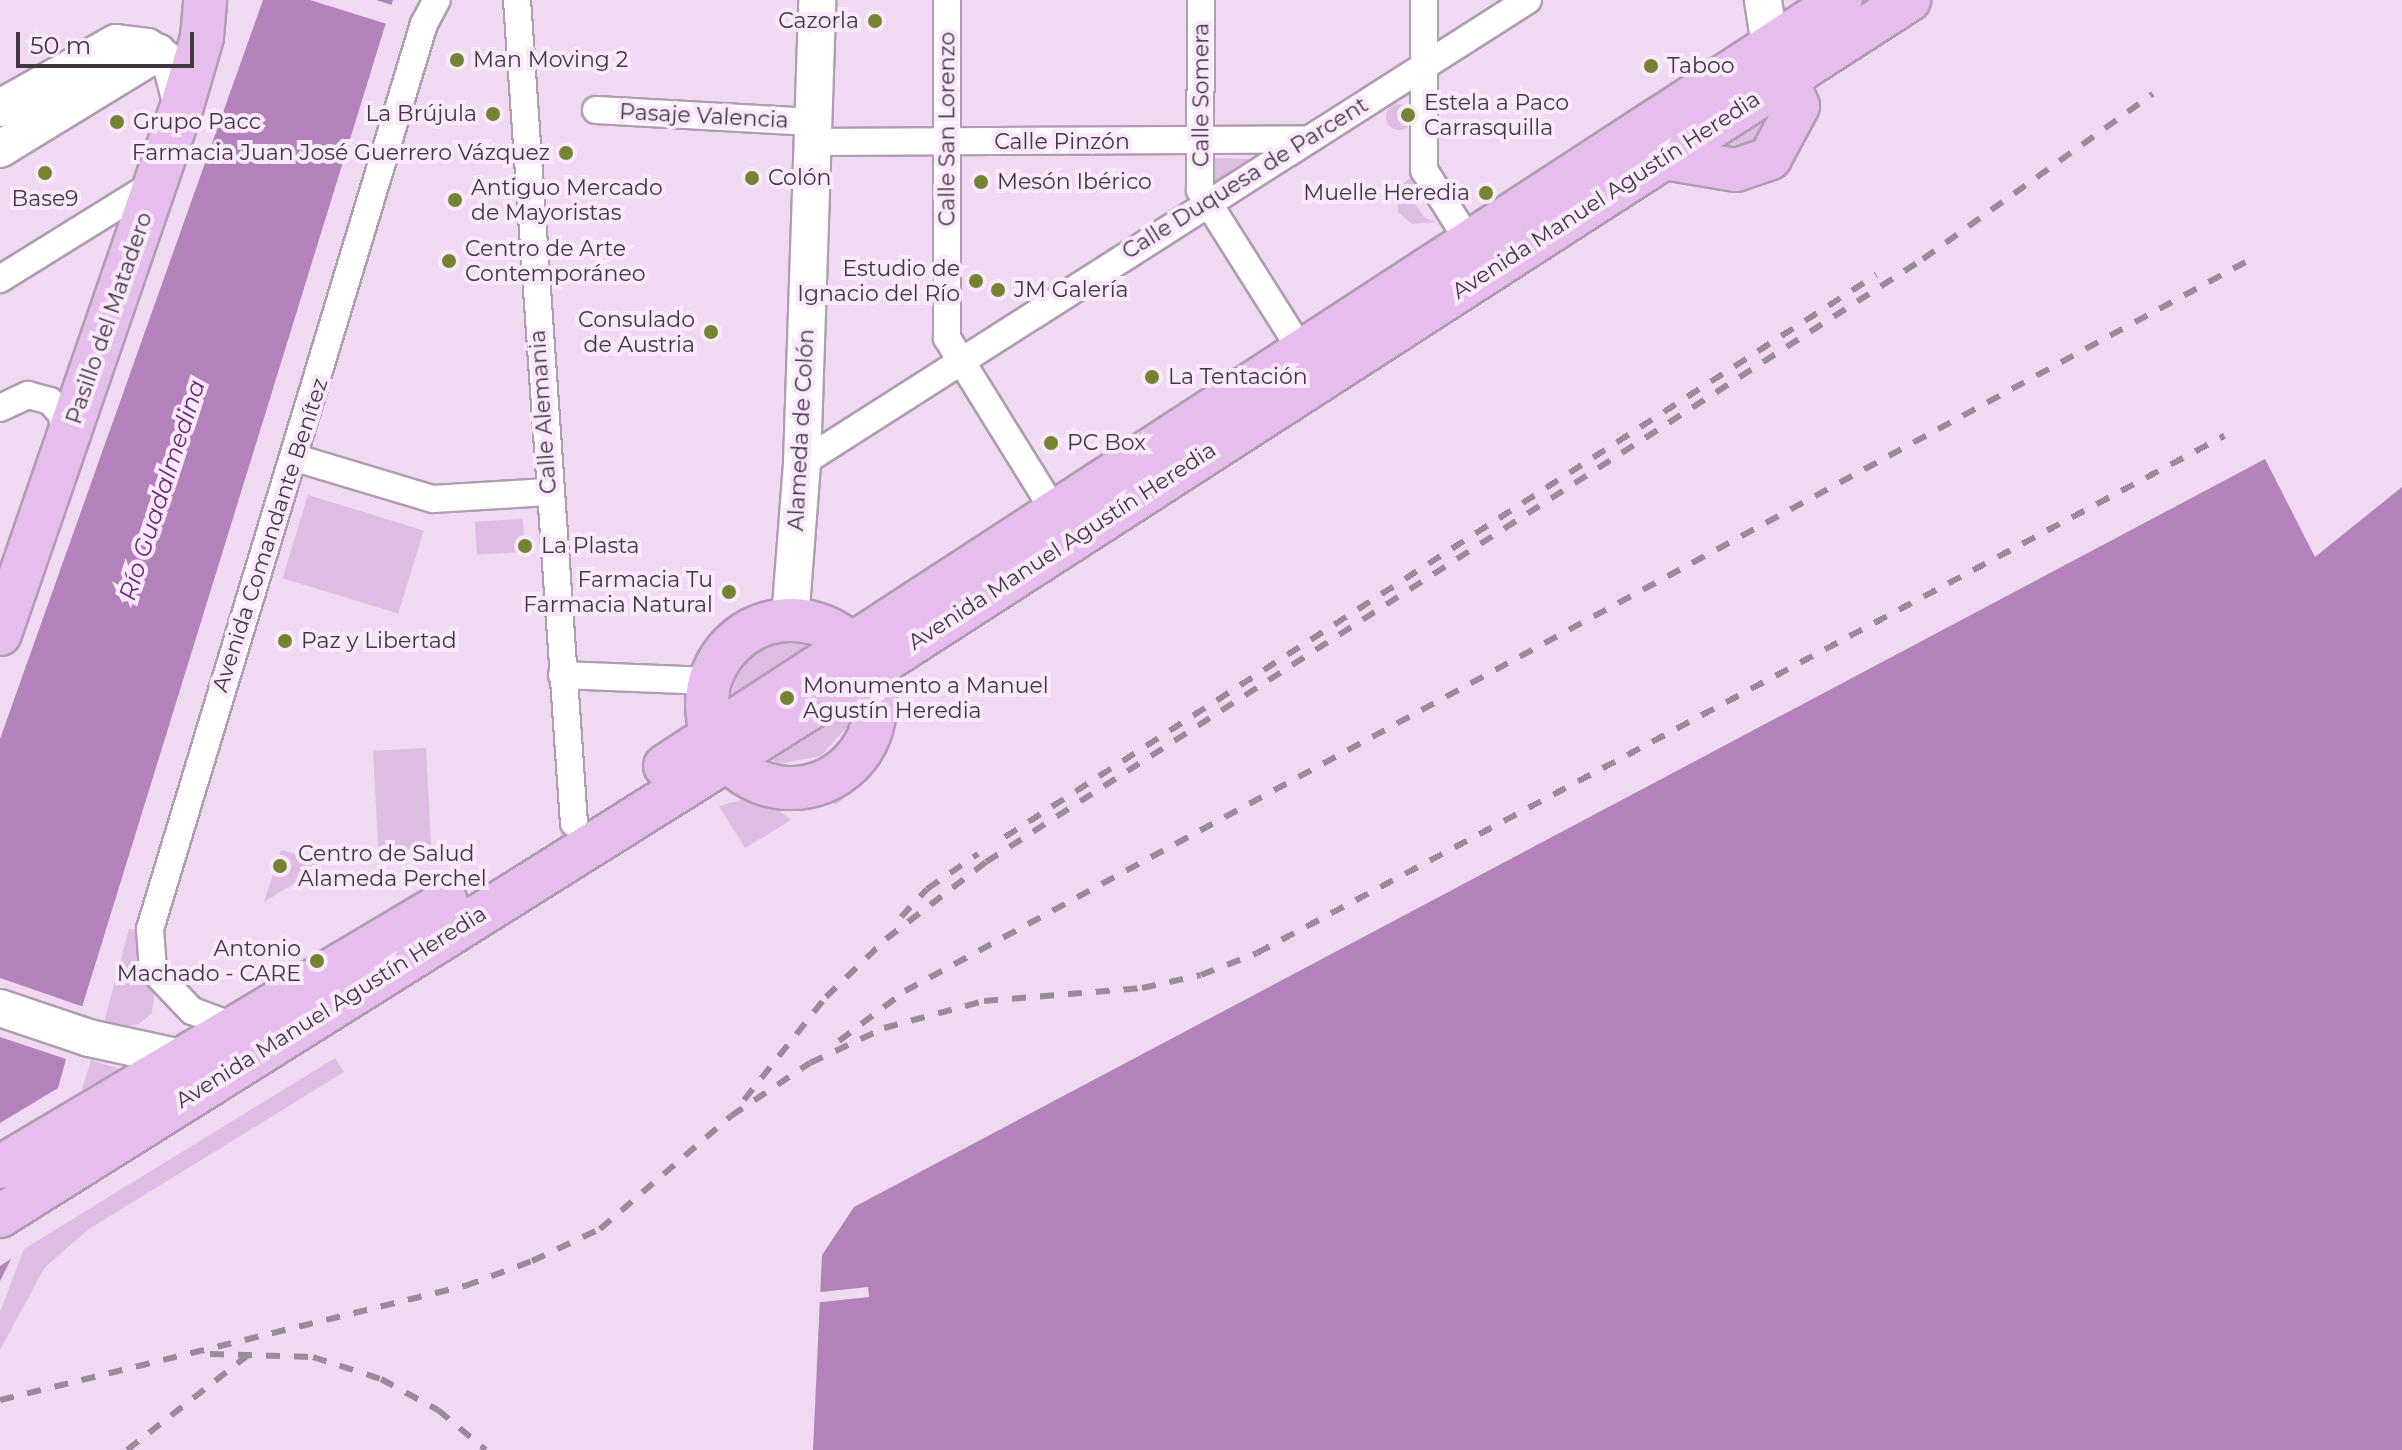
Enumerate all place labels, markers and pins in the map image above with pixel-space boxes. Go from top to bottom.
place label: Cazorla [778,8,859,34]
marker: Cazorla [866,12,884,30]
place label: Man Moving 2 [473,47,628,73]
marker: Man Moving 2 [448,51,466,69]
place label: Taboo [1667,53,1734,79]
marker: Taboo [1642,57,1660,75]
place label: Estela a Paco Carrasquilla [1424,89,1569,140]
place label: La Brújula [365,101,477,127]
marker: La Brújula [484,105,502,123]
marker: Estela a Paco Carrasquilla [1399,106,1417,124]
place label: Grupo Pacc [133,109,261,135]
marker: Grupo Pacc [108,113,126,131]
place label: Farmacia Juan José Guerrero Vázquez [132,140,550,166]
marker: Farmacia Juan José Guerrero Vázquez [557,144,575,162]
marker: Base9 [36,164,54,182]
place label: Colón [768,165,831,191]
marker: Colón [743,169,761,187]
place label: Mesón Ibérico [997,169,1152,195]
marker: Mesón Ibérico [972,173,990,191]
place label: Antiguo Mercado de Mayoristas [471,174,663,226]
place label: Muelle Heredia [1303,180,1470,206]
marker: Muelle Heredia [1477,184,1495,202]
place label: Base9 [12,186,78,212]
marker: Antiguo Mercado de Mayoristas [446,191,464,209]
place label: Centro de Arte Contemporáneo [465,235,645,286]
marker: Centro de Arte Contemporáneo [440,252,458,270]
place label: Estudio de Ignacio del Río [797,255,960,306]
marker: Estudio de Ignacio del Río [967,272,985,290]
place label: JM Galería [1014,277,1129,303]
marker: JM Galería [989,281,1007,299]
place label: Consulado de Austria [578,306,695,358]
marker: Consulado de Austria [702,323,720,341]
place label: La Tentación [1168,364,1308,390]
marker: La Tentación [1143,368,1161,386]
place label: PC Box [1067,430,1146,456]
marker: PC Box [1042,434,1060,452]
place label: La Plasta [541,533,640,559]
marker: La Plasta [516,537,534,555]
place label: Farmacia Tu Farmacia Natural [523,566,713,618]
marker: Farmacia Tu Farmacia Natural [720,583,738,601]
place label: Paz y Libertad [301,628,457,654]
marker: Paz y Libertad [276,632,294,650]
place label: Monumento a Manuel Agustín Heredia [803,672,1049,724]
marker: Monumento a Manuel Agustín Heredia [778,689,796,707]
place label: Centro de Salud Alameda Perchel [298,840,487,892]
marker: Centro de Salud Alameda Perchel [269,855,291,877]
place label: Antonio Machado - CARE [117,935,301,986]
marker: Antonio Machado - CARE [308,952,326,970]

